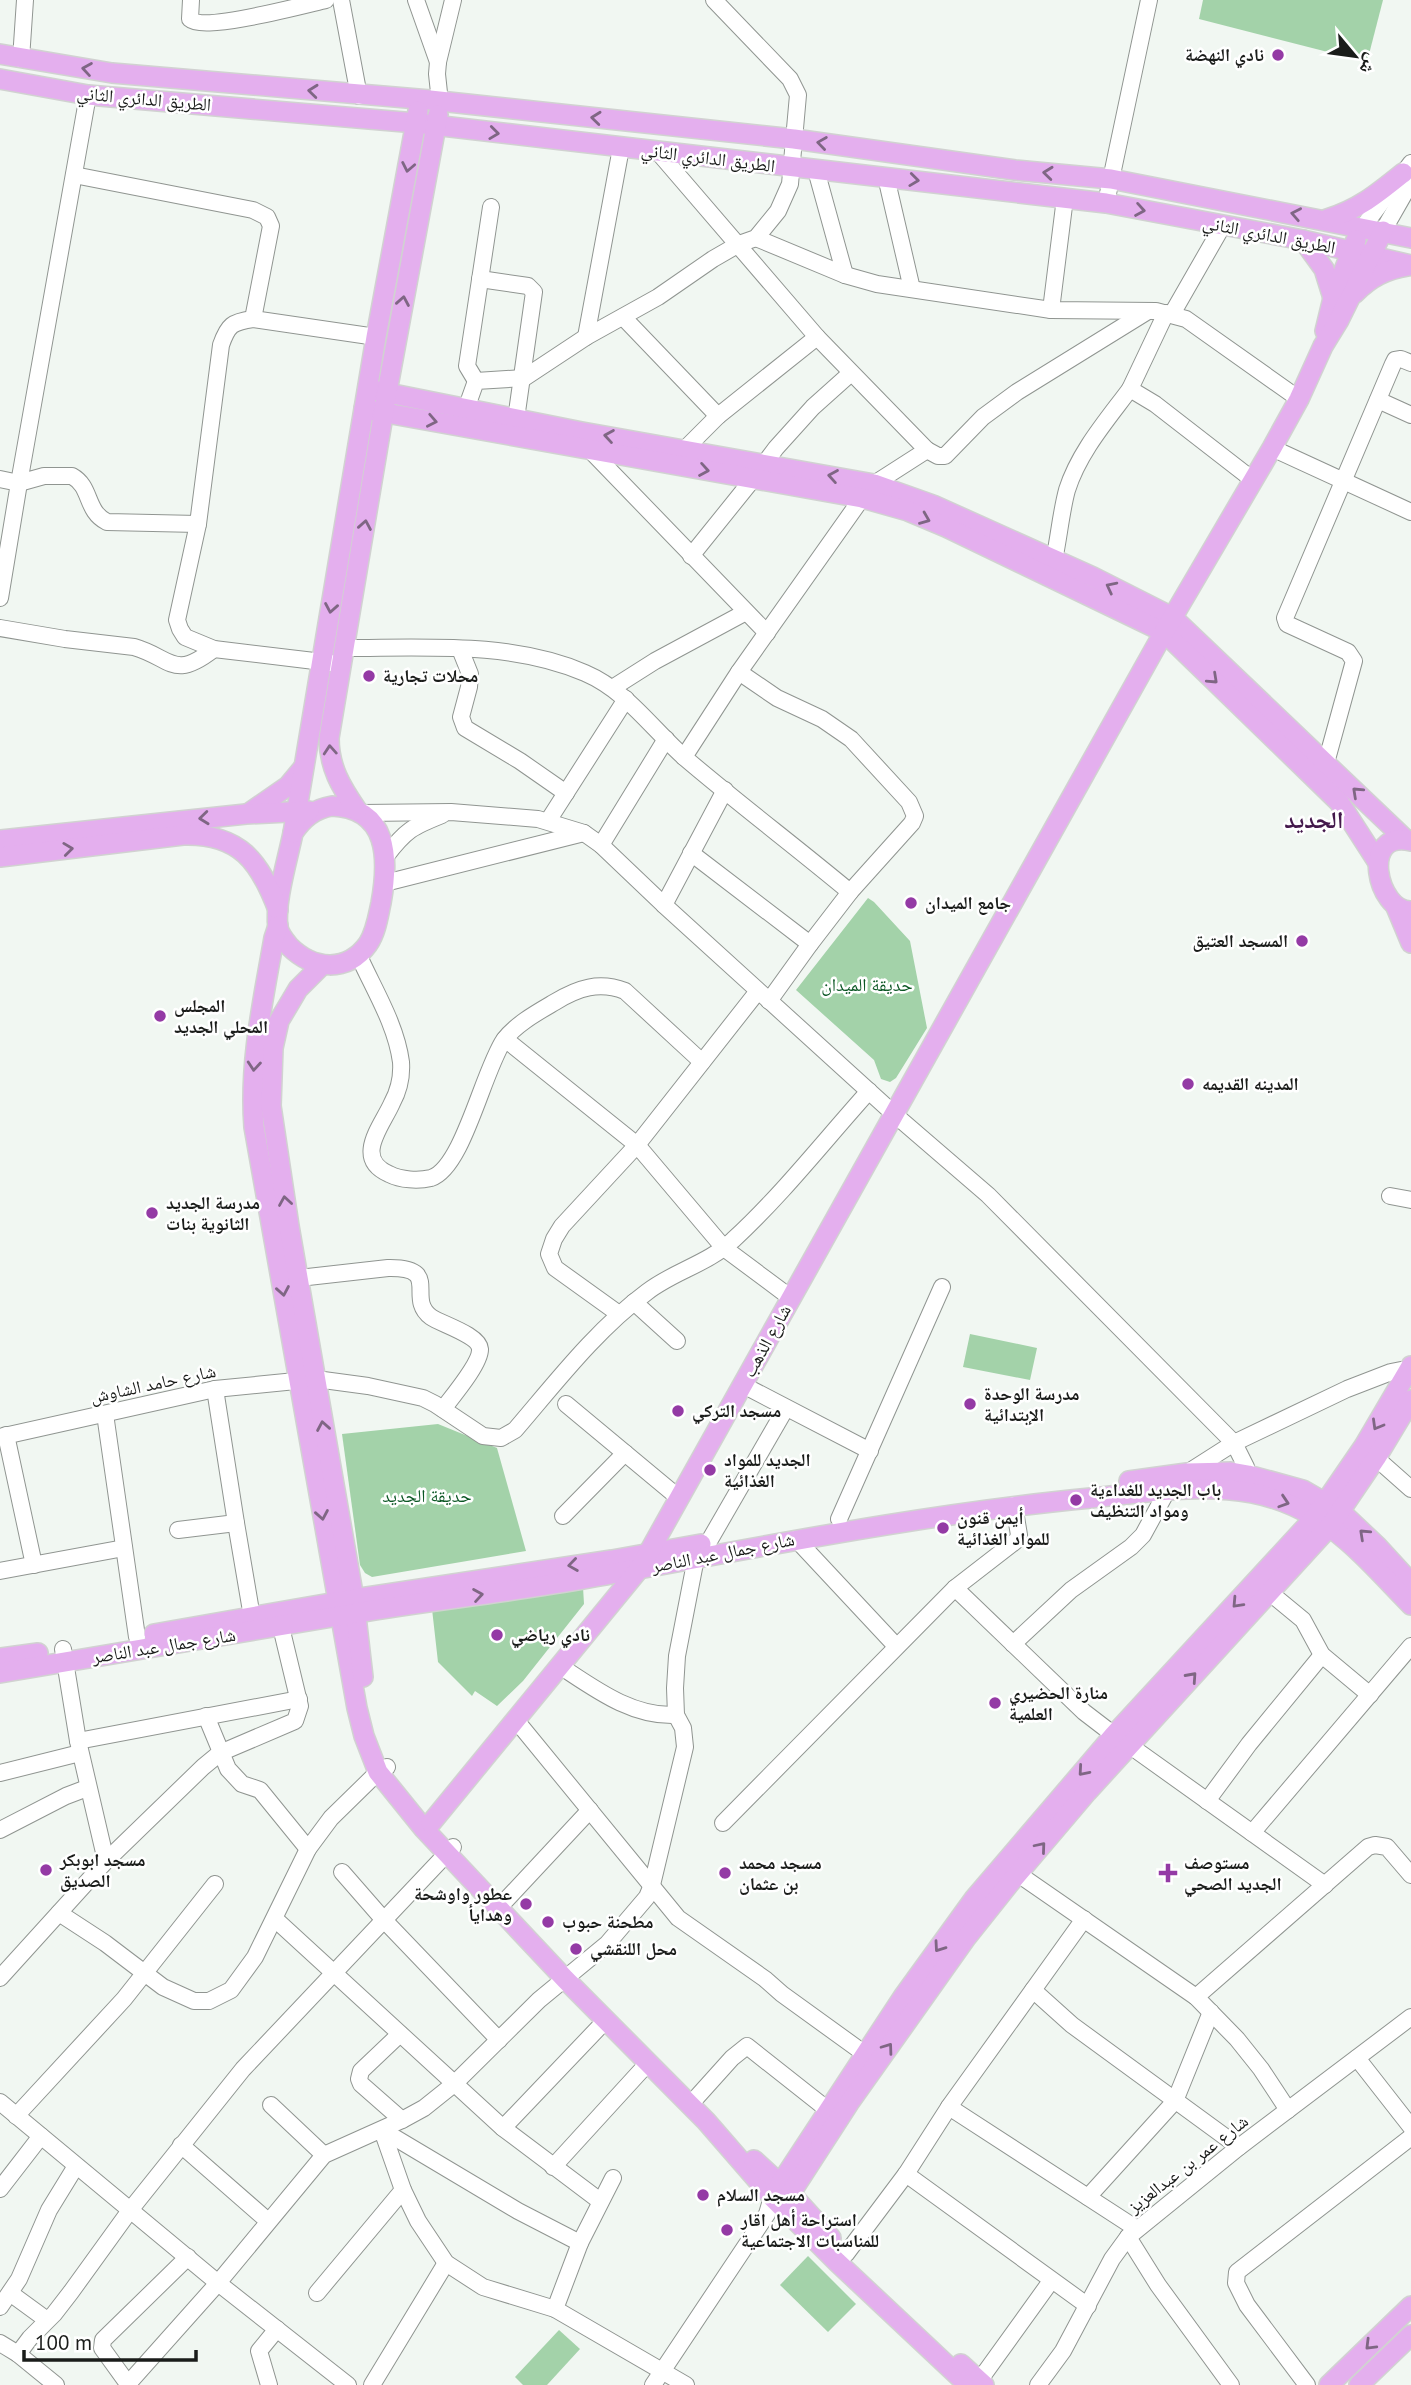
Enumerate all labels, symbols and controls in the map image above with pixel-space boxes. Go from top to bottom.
north arrow [1320,21,1390,91]
place label: نادي النهضة [1185,43,1264,69]
marker: نادي النهضة [1270,47,1286,63]
text: ش [1354,50,1385,79]
one-way arrow [81,62,93,77]
street label: الطريق الدائري الثاني [76,81,212,119]
one-way arrow [307,84,318,99]
one-way arrow [590,111,602,126]
one-way arrow [488,125,499,140]
one-way arrow [816,136,828,151]
street label: الطريق الدائري الثاني [639,138,776,181]
one-way arrow [401,161,416,173]
one-way arrow [1042,166,1053,181]
one-way arrow [909,173,920,188]
one-way arrow [1134,201,1146,216]
one-way arrow [1290,208,1302,223]
street label: الطريق الدائري الثاني [1200,210,1337,262]
one-way arrow [395,295,410,307]
one-way arrow [426,412,438,427]
one-way arrow [603,429,614,444]
one-way arrow [698,462,710,477]
one-way arrow [827,469,838,484]
one-way arrow [919,510,931,524]
one-way arrow [357,519,372,531]
one-way arrow [1106,581,1118,595]
one-way arrow [324,602,339,614]
place label: محلات تجارية [383,664,478,687]
marker: محلات تجارية [361,668,377,684]
one-way arrow [1205,671,1218,684]
one-way arrow [323,744,338,755]
one-way arrow [1352,788,1365,800]
district label: الجديد [1284,804,1344,835]
one-way arrow [198,810,209,825]
one-way arrow [62,841,74,856]
place label: جامع الميدان [925,891,1011,915]
marker: جامع الميدان [903,895,919,911]
place label: المسجد العتيق [1192,929,1288,952]
marker: المسجد العتيق [1294,933,1310,949]
park label: حديقة الميدان [821,973,913,996]
place label: المجلس المحلي الجديد [174,994,268,1041]
marker: المجلس المحلي الجديد [152,1008,168,1024]
one-way arrow [247,1060,262,1071]
place label: المدينه القديمه [1202,1072,1299,1095]
marker: المدينه القديمه [1180,1076,1196,1092]
place label: مدرسة الجديد الثانوية بنات [166,1191,260,1235]
one-way arrow [278,1196,293,1207]
marker: مدرسة الجديد الثانوية بنات [144,1205,160,1221]
one-way arrow [274,1285,289,1297]
street label: شارع الذهب [737,1300,796,1381]
street label: شارع حامد الشاوش [88,1359,218,1408]
place label: مدرسة الوحدة الإبتدائية [984,1382,1079,1426]
marker: مدرسة الوحدة الإبتدائية [962,1396,978,1412]
place label: مسجد التركي [692,1399,781,1425]
marker: مسجد التركي [670,1403,686,1419]
one-way arrow [1372,1417,1385,1430]
one-way arrow [316,1420,331,1432]
place label: الجديد للمواد الغذائية [724,1448,811,1492]
marker: الجديد للمواد الغذائية [702,1462,718,1478]
place label: باب الجديد للغداءية ومواد التنظيف [1090,1478,1221,1522]
park label: حديقة الجديد [382,1484,472,1507]
marker: باب الجديد للغداءية ومواد التنظيف [1068,1492,1084,1508]
one-way arrow [1277,1494,1289,1509]
place label: أيمن قنون للمواد الغذائية [957,1506,1050,1550]
one-way arrow [314,1509,329,1521]
marker: أيمن قنون للمواد الغذائية [935,1520,951,1536]
street label: شارع جمال عبد الناصر [649,1527,796,1578]
one-way arrow [1359,1529,1372,1542]
one-way arrow [567,1557,579,1572]
one-way arrow [473,1588,484,1603]
one-way arrow [1233,1595,1245,1608]
street label: شارع جمال عبد الناصر [90,1623,237,1668]
place label: نادي رياضي [511,1623,590,1649]
marker: نادي رياضي [489,1627,505,1643]
one-way arrow [1184,1672,1196,1685]
place label: منارة الحضيري العلمية [1009,1681,1108,1725]
marker: منارة الحضيري العلمية [987,1695,1003,1711]
one-way arrow [1079,1763,1091,1776]
one-way arrow [1032,1842,1045,1855]
place label: مسجد ابوبكر الصديق [59,1848,145,1892]
place label: مسجد محمد بن عثمان [739,1851,822,1895]
place label: مستوصف الجديد الصحي [1184,1851,1282,1898]
marker: مسجد ابوبكر الصديق [38,1862,54,1878]
marker: مستوصف الجديد الصحي [1158,1863,1178,1883]
marker: مسجد محمد بن عثمان [717,1865,733,1881]
place label: عطور واوشحة وهدايأ [414,1882,512,1926]
marker: عطور واوشحة وهدايأ [518,1896,534,1912]
place label: مطحنة حبوب [562,1910,653,1933]
marker: مطحنة حبوب [540,1914,556,1930]
place label: محل اللنقشي [590,1937,677,1963]
one-way arrow [935,1939,947,1952]
marker: محل اللنقشي [568,1941,584,1957]
one-way arrow [880,2043,893,2056]
street label: شارع عمر بن عبدالعزيز [1122,2109,1253,2219]
place label: مسجد السلام [717,2183,805,2207]
marker: مسجد السلام [695,2187,711,2203]
place label: استراحة أهل اقار للمناسبات الاجتماعية [740,2208,879,2252]
marker: استراحة أهل اقار للمناسبات الاجتماعية [719,2222,735,2238]
scale bar [24,2318,196,2362]
text: 100 m [35,2329,92,2356]
one-way arrow [1365,2337,1378,2350]

